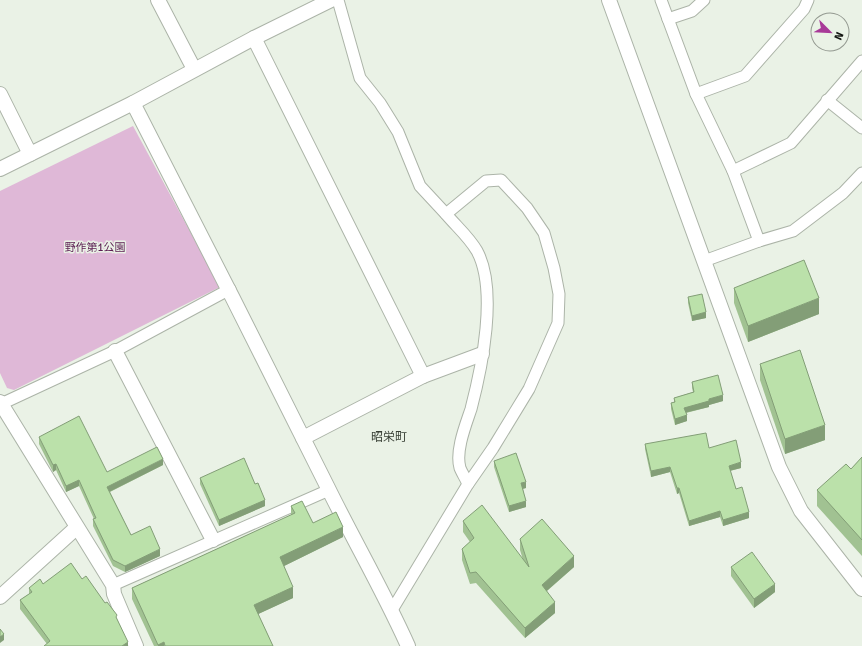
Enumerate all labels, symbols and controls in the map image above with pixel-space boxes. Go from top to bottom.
north arrow [810,12,850,52]
text: N [831,30,846,42]
park label: 野作第1公園 [65,241,125,254]
district label: 昭栄町 [371,430,407,445]

